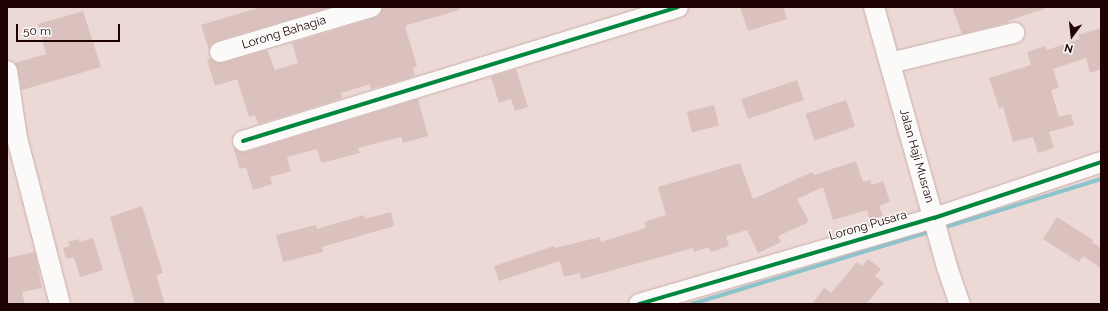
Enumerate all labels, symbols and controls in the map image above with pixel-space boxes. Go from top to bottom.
street label: Lorong Bahagia [240,13,328,53]
scale bar [18,16,122,42]
north arrow [1052,16,1092,56]
text: 50 m [23,24,51,38]
text: N [1063,41,1075,55]
street label: Jalan Haji Musran [896,107,936,205]
street label: Lorong Pusara [827,208,909,244]

